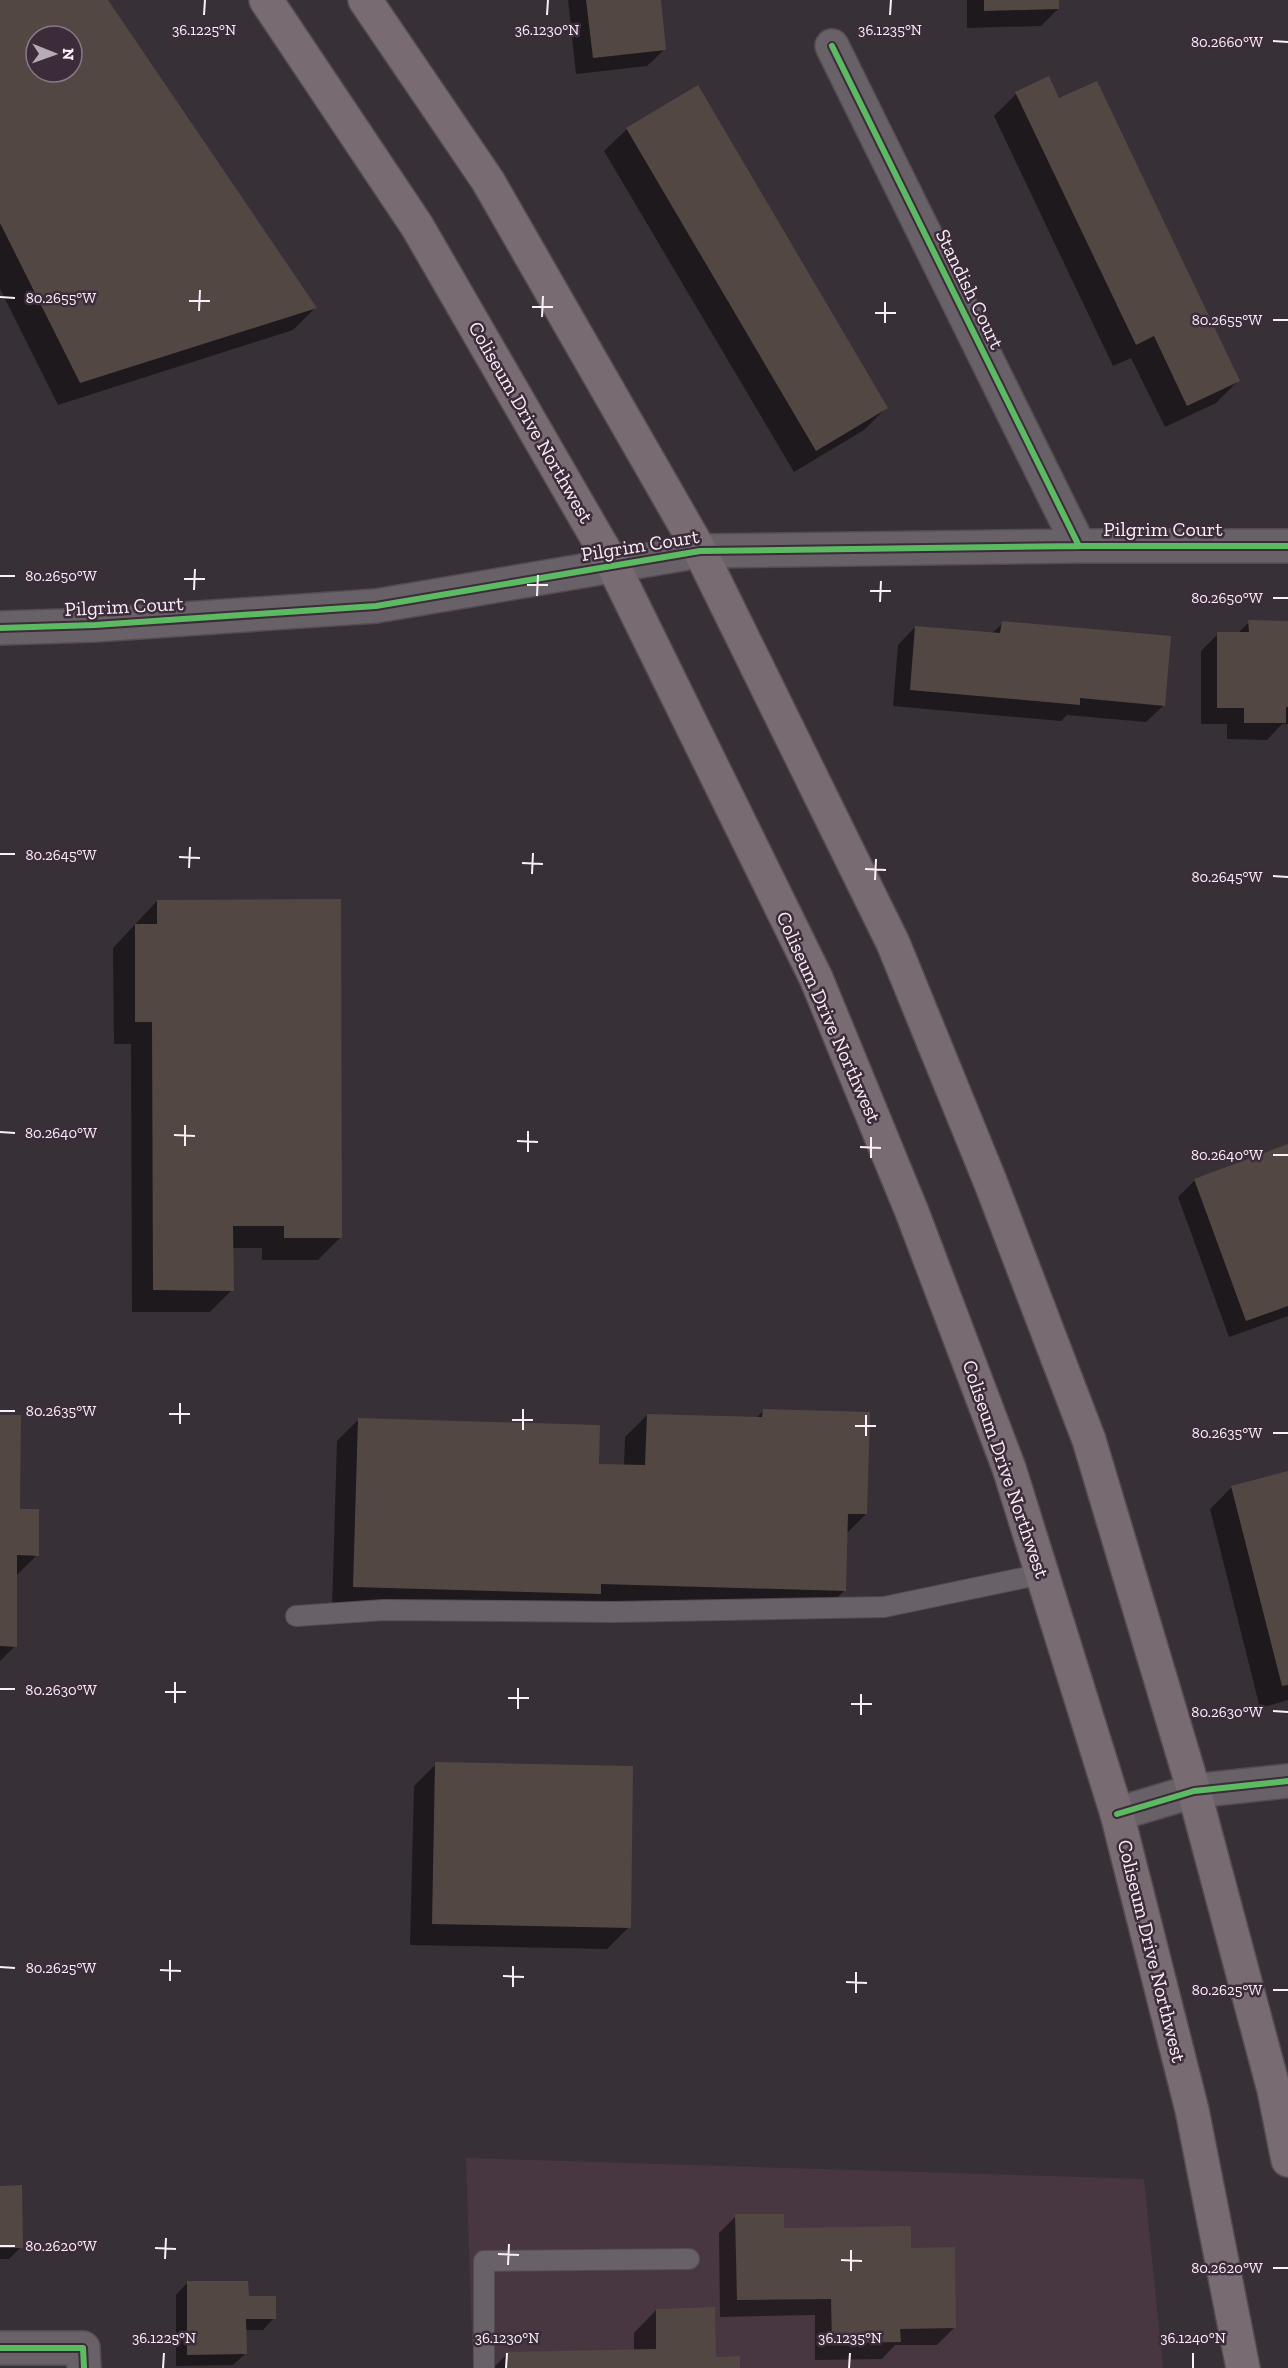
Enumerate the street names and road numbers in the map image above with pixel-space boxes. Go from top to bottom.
street label: Standish Court [931,225,1010,353]
street label: Coliseum Drive Northwest [463,317,599,528]
street label: Pilgrim Court [1103,517,1223,541]
street label: Pilgrim Court [579,524,701,566]
street label: Pilgrim Court [64,591,185,621]
street label: Coliseum Drive Northwest [772,908,887,1127]
street label: Coliseum Drive Northwest [957,1357,1055,1582]
street label: Coliseum Drive Northwest [1113,1837,1191,2065]

